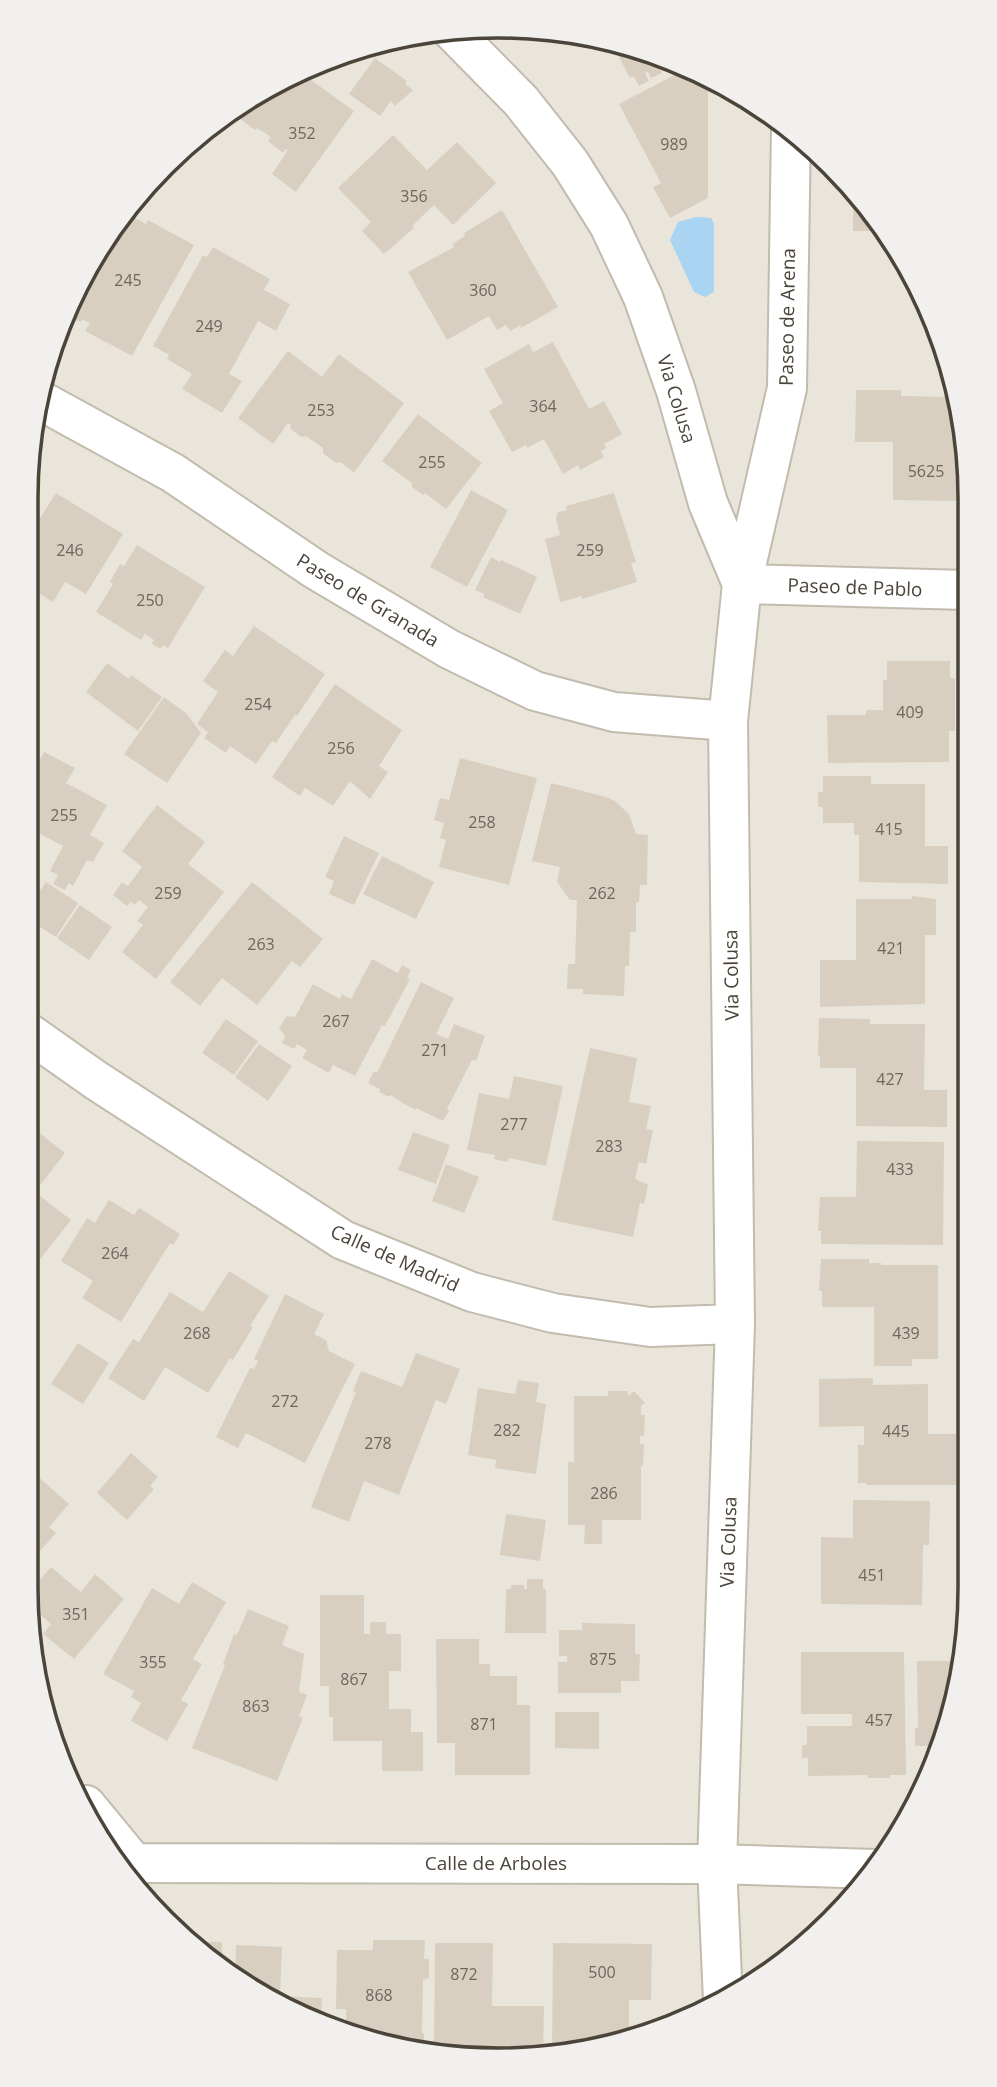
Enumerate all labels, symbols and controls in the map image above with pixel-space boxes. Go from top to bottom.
house number: 352 [288,122,316,144]
house number: 989 [660,133,688,155]
house number: 356 [400,185,428,207]
street label: Paseo de Arena [773,248,801,386]
house number: 245 [114,269,142,291]
house number: 360 [469,279,497,301]
house number: 249 [195,315,223,337]
street label: Via Colusa [651,352,703,446]
house number: 364 [529,395,557,417]
house number: 253 [307,399,335,421]
house number: 255 [418,451,446,473]
house number: 5625 [908,460,944,482]
house number: 246 [56,539,84,561]
house number: 259 [576,539,604,561]
street label: Paseo de Granada [292,547,444,653]
street label: Paseo de Pablo [787,572,923,602]
house number: 250 [136,589,164,611]
house number: 254 [244,693,272,715]
house number: 409 [896,701,924,723]
house number: 256 [327,737,355,759]
house number: 255 [50,804,78,826]
house number: 258 [468,811,496,833]
house number: 415 [875,818,903,840]
house number: 259 [154,882,182,904]
house number: 262 [588,882,616,904]
street label: Via Colusa [717,929,745,1021]
house number: 263 [247,933,275,955]
house number: 421 [877,937,905,959]
house number: 267 [322,1010,350,1032]
house number: 271 [421,1039,449,1061]
house number: 427 [876,1068,904,1090]
house number: 277 [500,1113,528,1135]
house number: 283 [595,1135,623,1157]
house number: 433 [886,1158,914,1180]
street label: Calle de Madrid [326,1218,464,1298]
house number: 264 [101,1242,129,1264]
house number: 268 [183,1322,211,1344]
house number: 439 [892,1322,920,1344]
house number: 272 [271,1390,299,1412]
house number: 282 [493,1419,521,1441]
house number: 445 [882,1420,910,1442]
house number: 278 [364,1432,392,1454]
house number: 286 [590,1482,618,1504]
street label: Via Colusa [713,1496,743,1588]
house number: 451 [858,1564,886,1586]
house number: 351 [62,1603,90,1625]
house number: 875 [589,1648,617,1670]
house number: 355 [139,1651,167,1673]
house number: 867 [340,1668,368,1690]
house number: 863 [242,1695,270,1717]
house number: 457 [865,1709,893,1731]
house number: 871 [470,1713,498,1735]
street label: Calle de Arboles [425,1850,567,1876]
house number: 500 [588,1961,616,1983]
house number: 872 [450,1963,478,1985]
house number: 868 [365,1984,393,2006]

